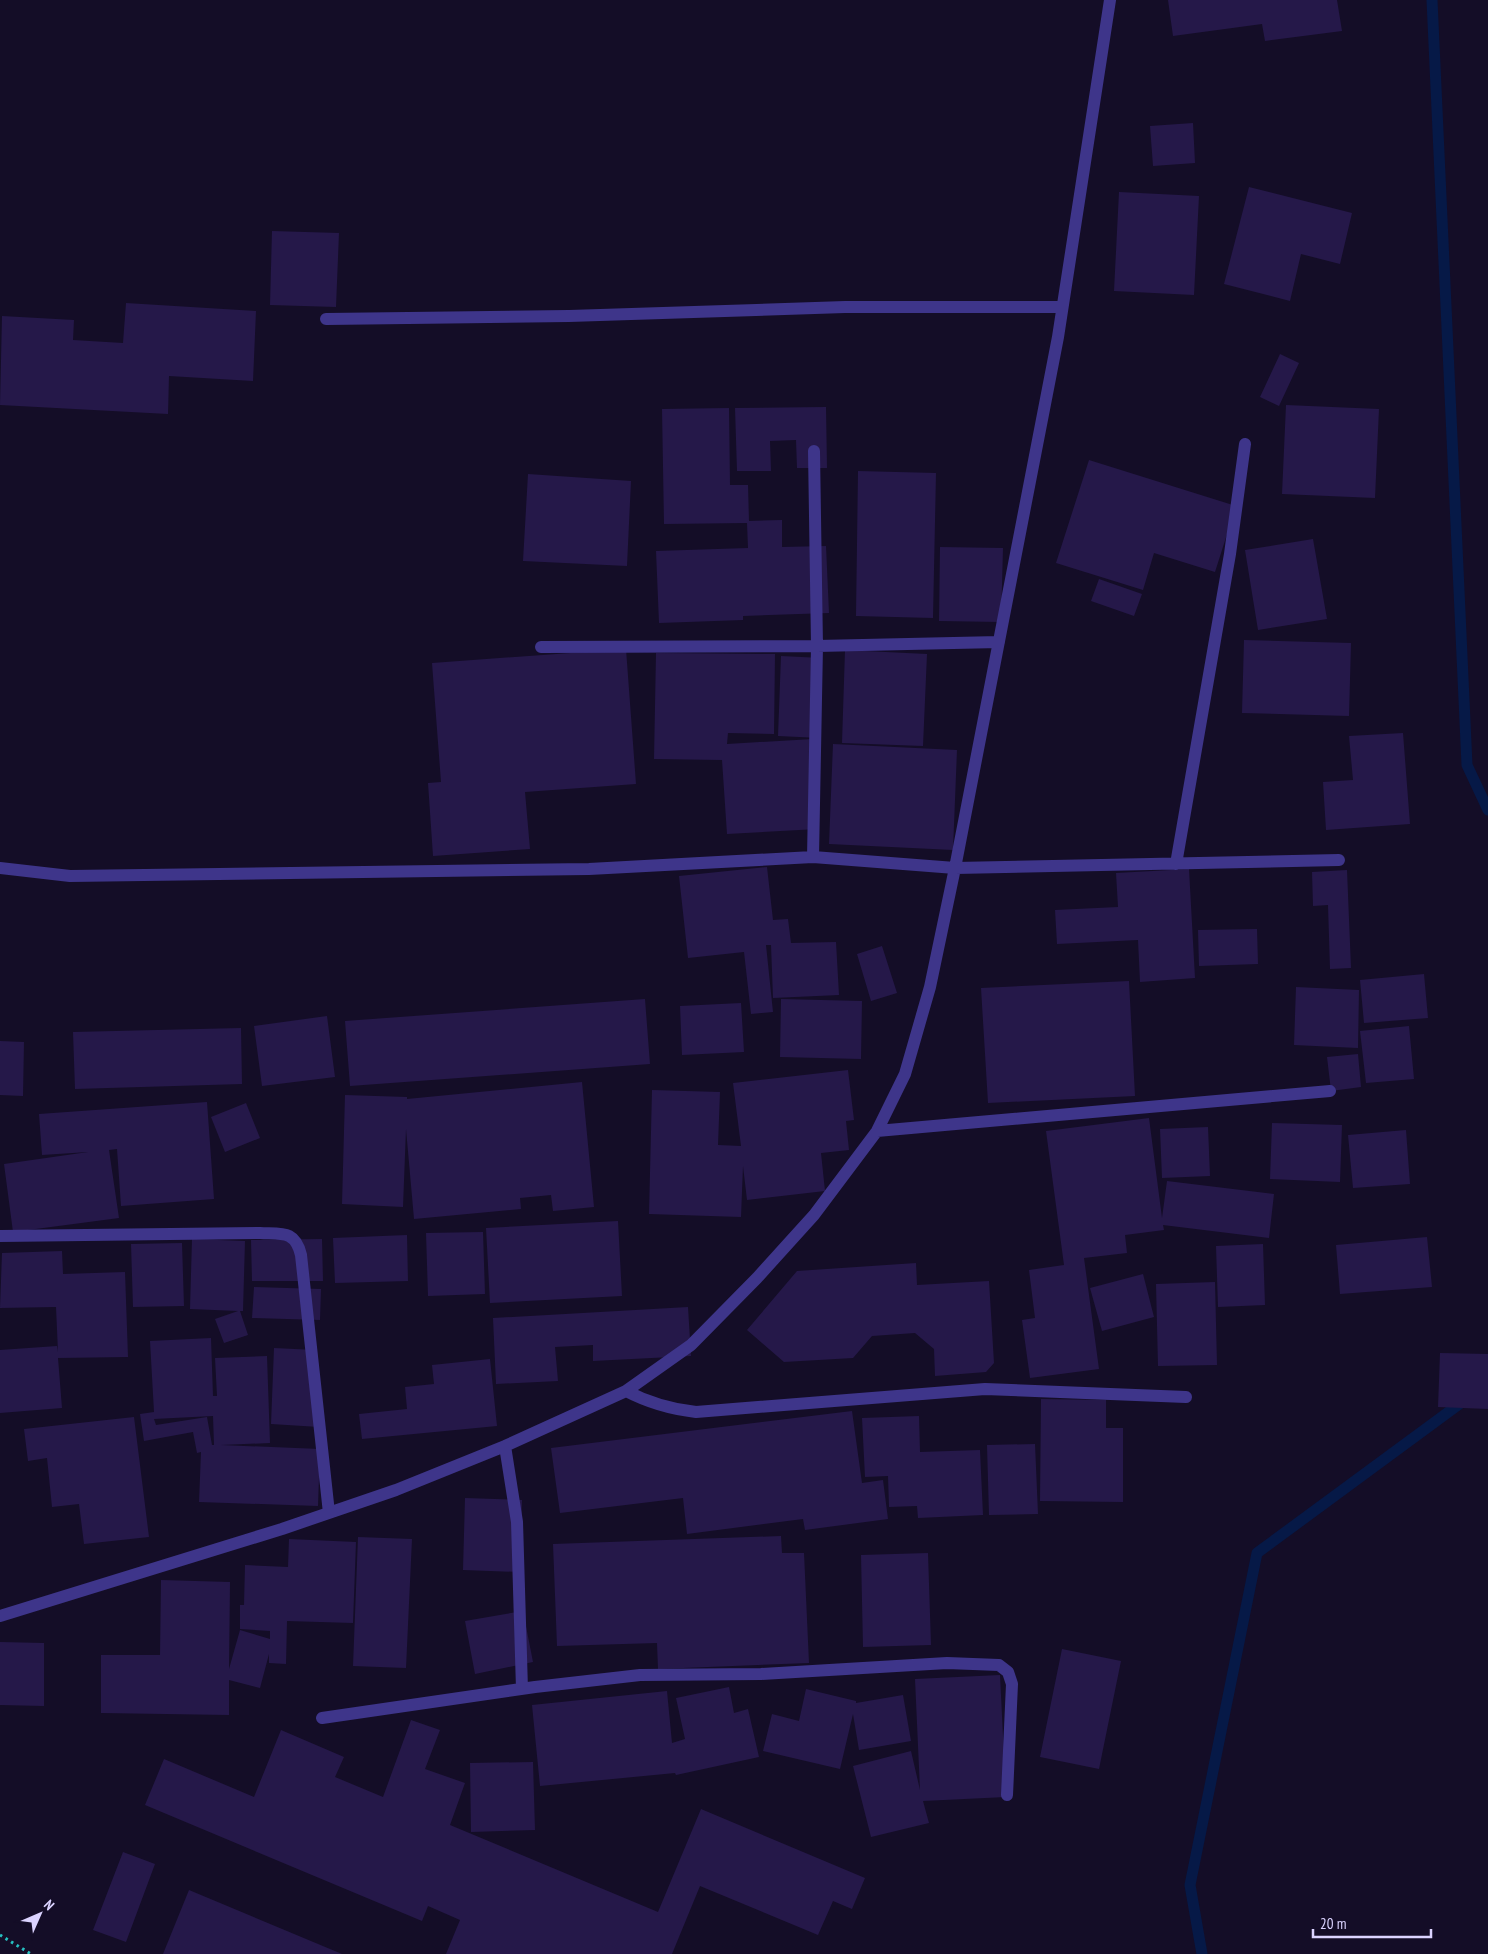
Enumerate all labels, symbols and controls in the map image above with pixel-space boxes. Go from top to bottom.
north arrow [15,1889,65,1939]
text: N [40,1896,58,1914]
scale bar [1313,1906,1430,1938]
text: 20 m [1320,1914,1346,1933]

